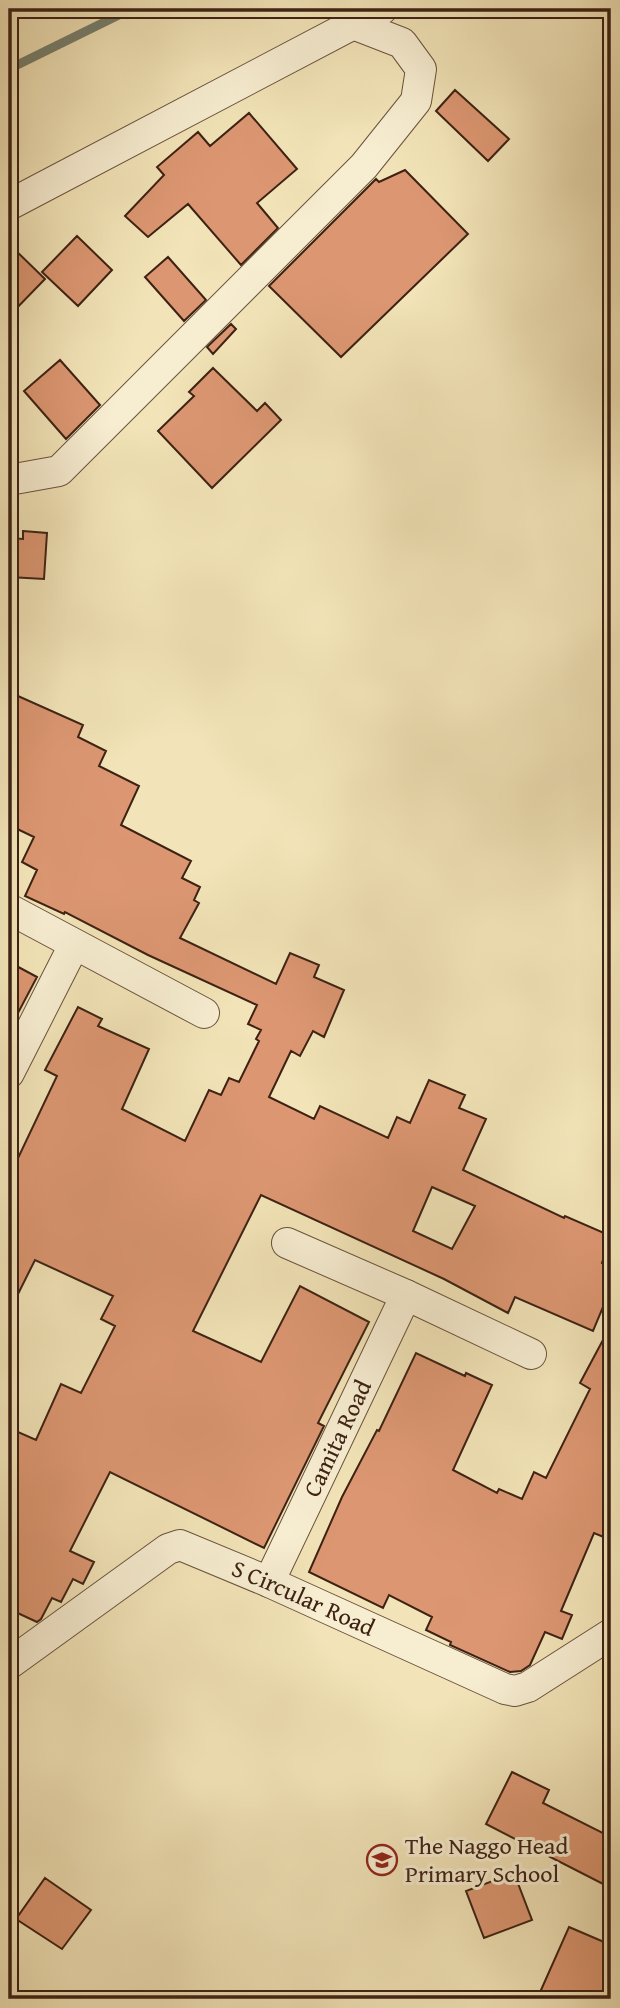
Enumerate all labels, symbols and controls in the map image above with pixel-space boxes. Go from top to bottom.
street label: Camita Road [294,1374,380,1503]
street label: S Circular Road [226,1550,381,1645]
place label: The Naggo Head Primary School [405,1828,568,1891]
school or university icon: The Naggo Head Primary School [365,1843,399,1877]

